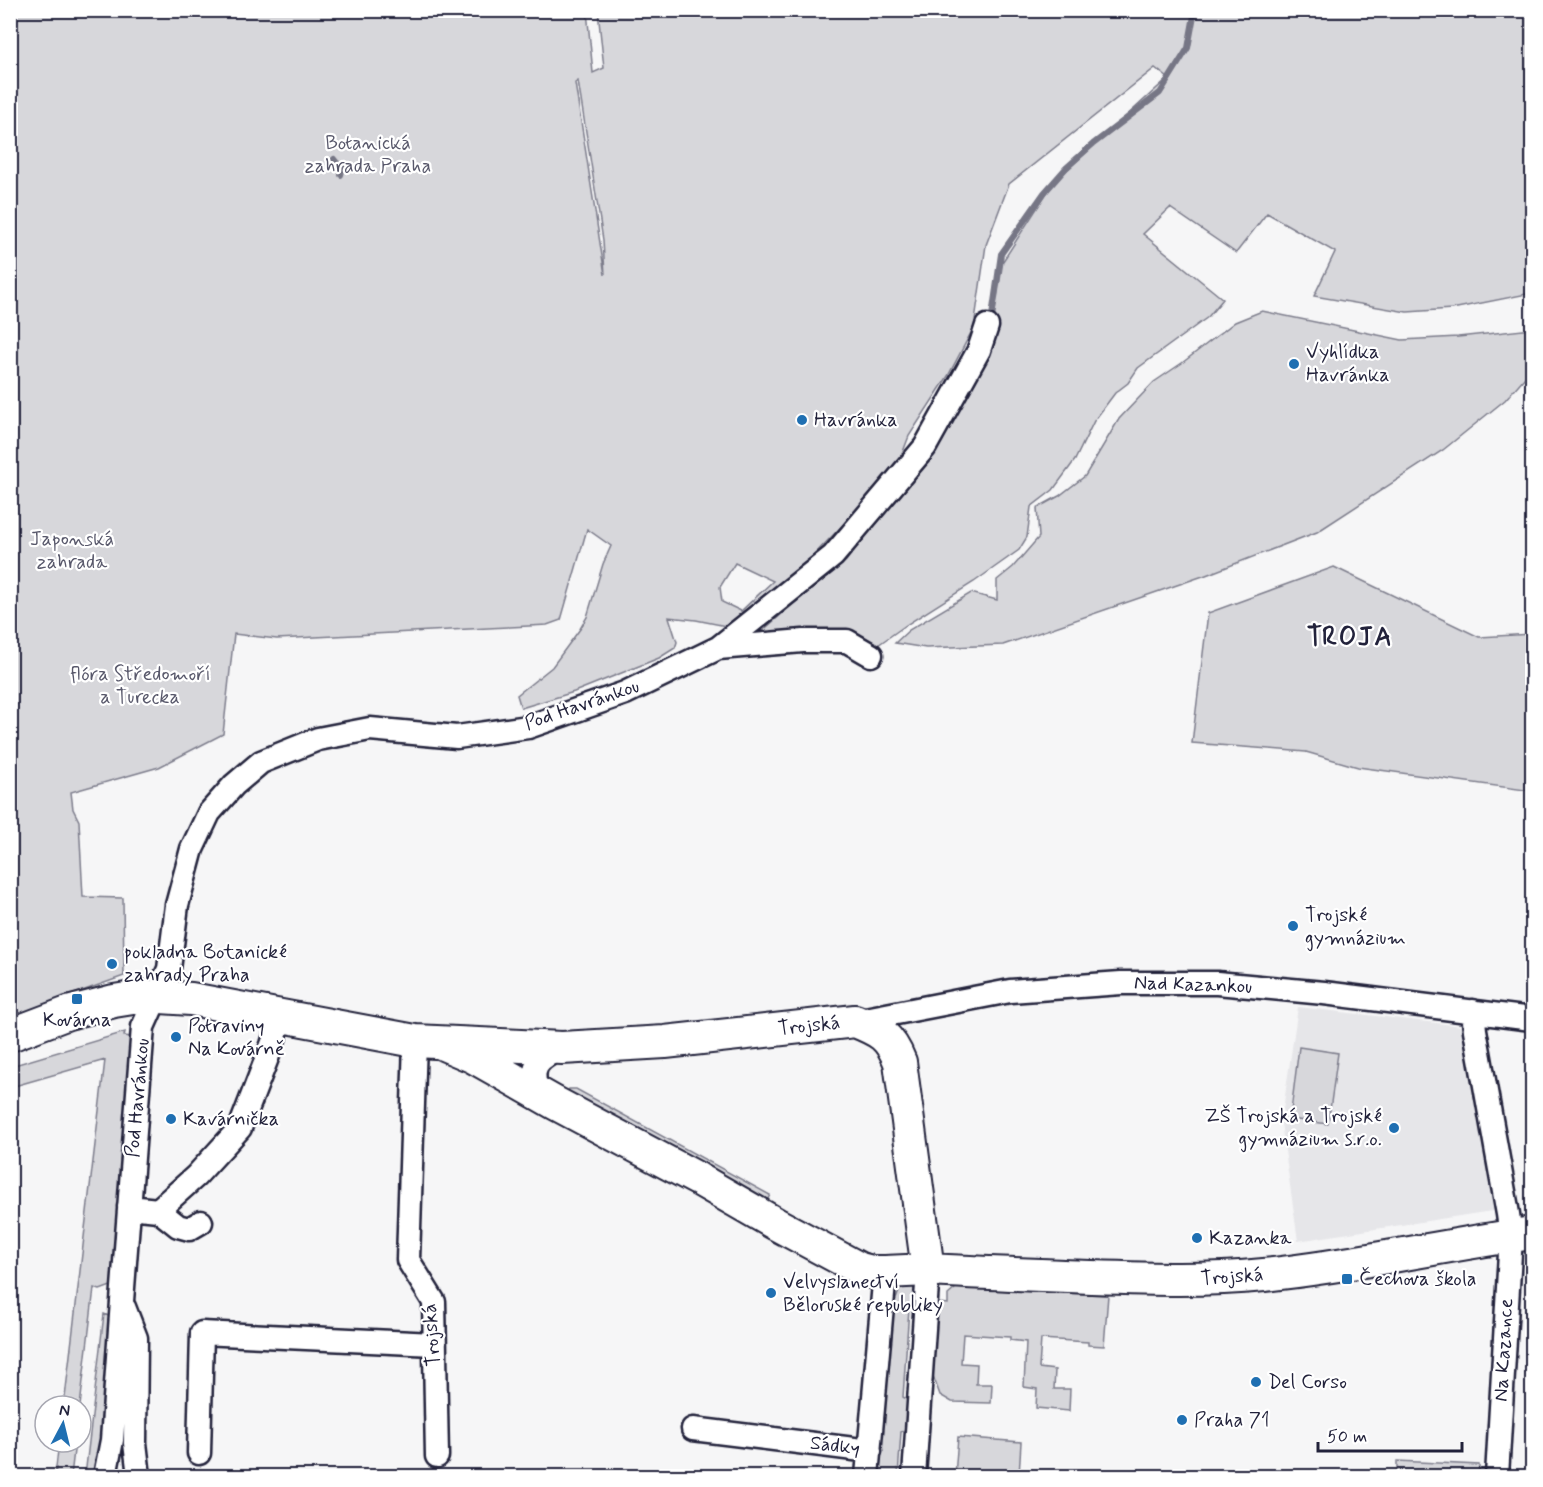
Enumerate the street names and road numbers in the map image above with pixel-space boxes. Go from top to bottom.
street label: Pod Havránkou [521,673,643,737]
street label: Nad Kazankou [1133,969,1253,1001]
street label: Trojská [776,1009,842,1043]
street label: Pod Havránkou [119,1037,157,1159]
street label: Trojská [1200,1261,1264,1293]
street label: Na Kazance [1488,1297,1520,1402]
street label: Trojská [416,1303,448,1367]
street label: Sádky [808,1430,862,1462]

